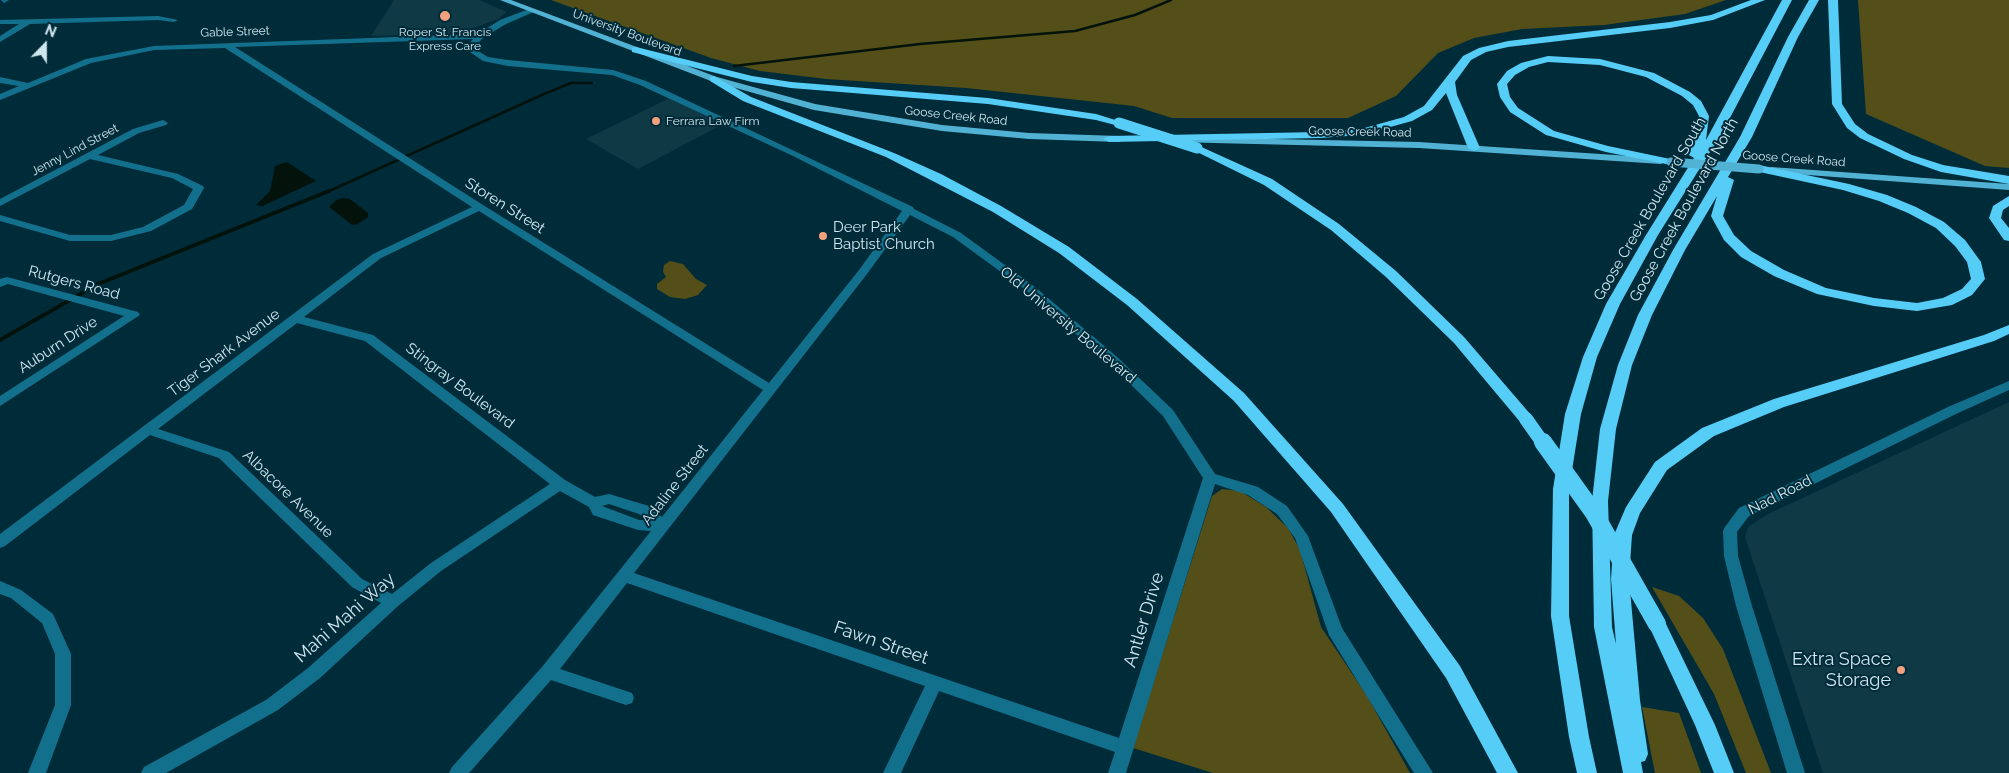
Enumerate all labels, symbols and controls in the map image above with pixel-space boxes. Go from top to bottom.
street label: University Boulevard [571,7,683,59]
marker: Roper St. Francis Express Care [438,9,452,23]
north arrow [20,20,70,70]
text: N [43,22,59,41]
street label: Gable Street [200,24,270,40]
place label: Roper St. Francis Express Care [399,25,491,53]
street label: Goose Creek Road [904,103,1008,129]
place label: Ferrara Law Firm [666,114,760,128]
street label: Goose Creek Boulevard South [1590,114,1710,304]
marker: Ferrara Law Firm [650,115,662,127]
street label: Goose Creek Boulevard North [1626,115,1742,305]
street label: Jenny Lind Street [29,121,121,179]
street label: Goose Creek Road [1308,124,1412,140]
street label: Goose Creek Road [1742,148,1846,170]
street label: Storen Street [462,174,548,238]
place label: Deer Park Baptist Church [833,218,935,253]
marker: Deer Park Baptist Church [817,230,829,242]
street label: Rutgers Road [26,262,122,304]
street label: Old University Boulevard [996,263,1140,387]
street label: Tiger Shark Avenue [165,305,283,401]
street label: Auburn Drive [15,313,101,377]
street label: Stingray Boulevard [402,339,518,433]
street label: Adaline Street [638,441,712,529]
street label: Albacore Avenue [239,446,337,542]
street label: Nad Road [1745,471,1815,519]
street label: Mahi Mahi Way [290,568,400,668]
street label: Antler Drive [1119,570,1169,670]
street label: Fawn Street [831,617,931,669]
place label: Extra Space Storage [1792,649,1891,692]
marker: Extra Space Storage [1895,664,1907,676]

